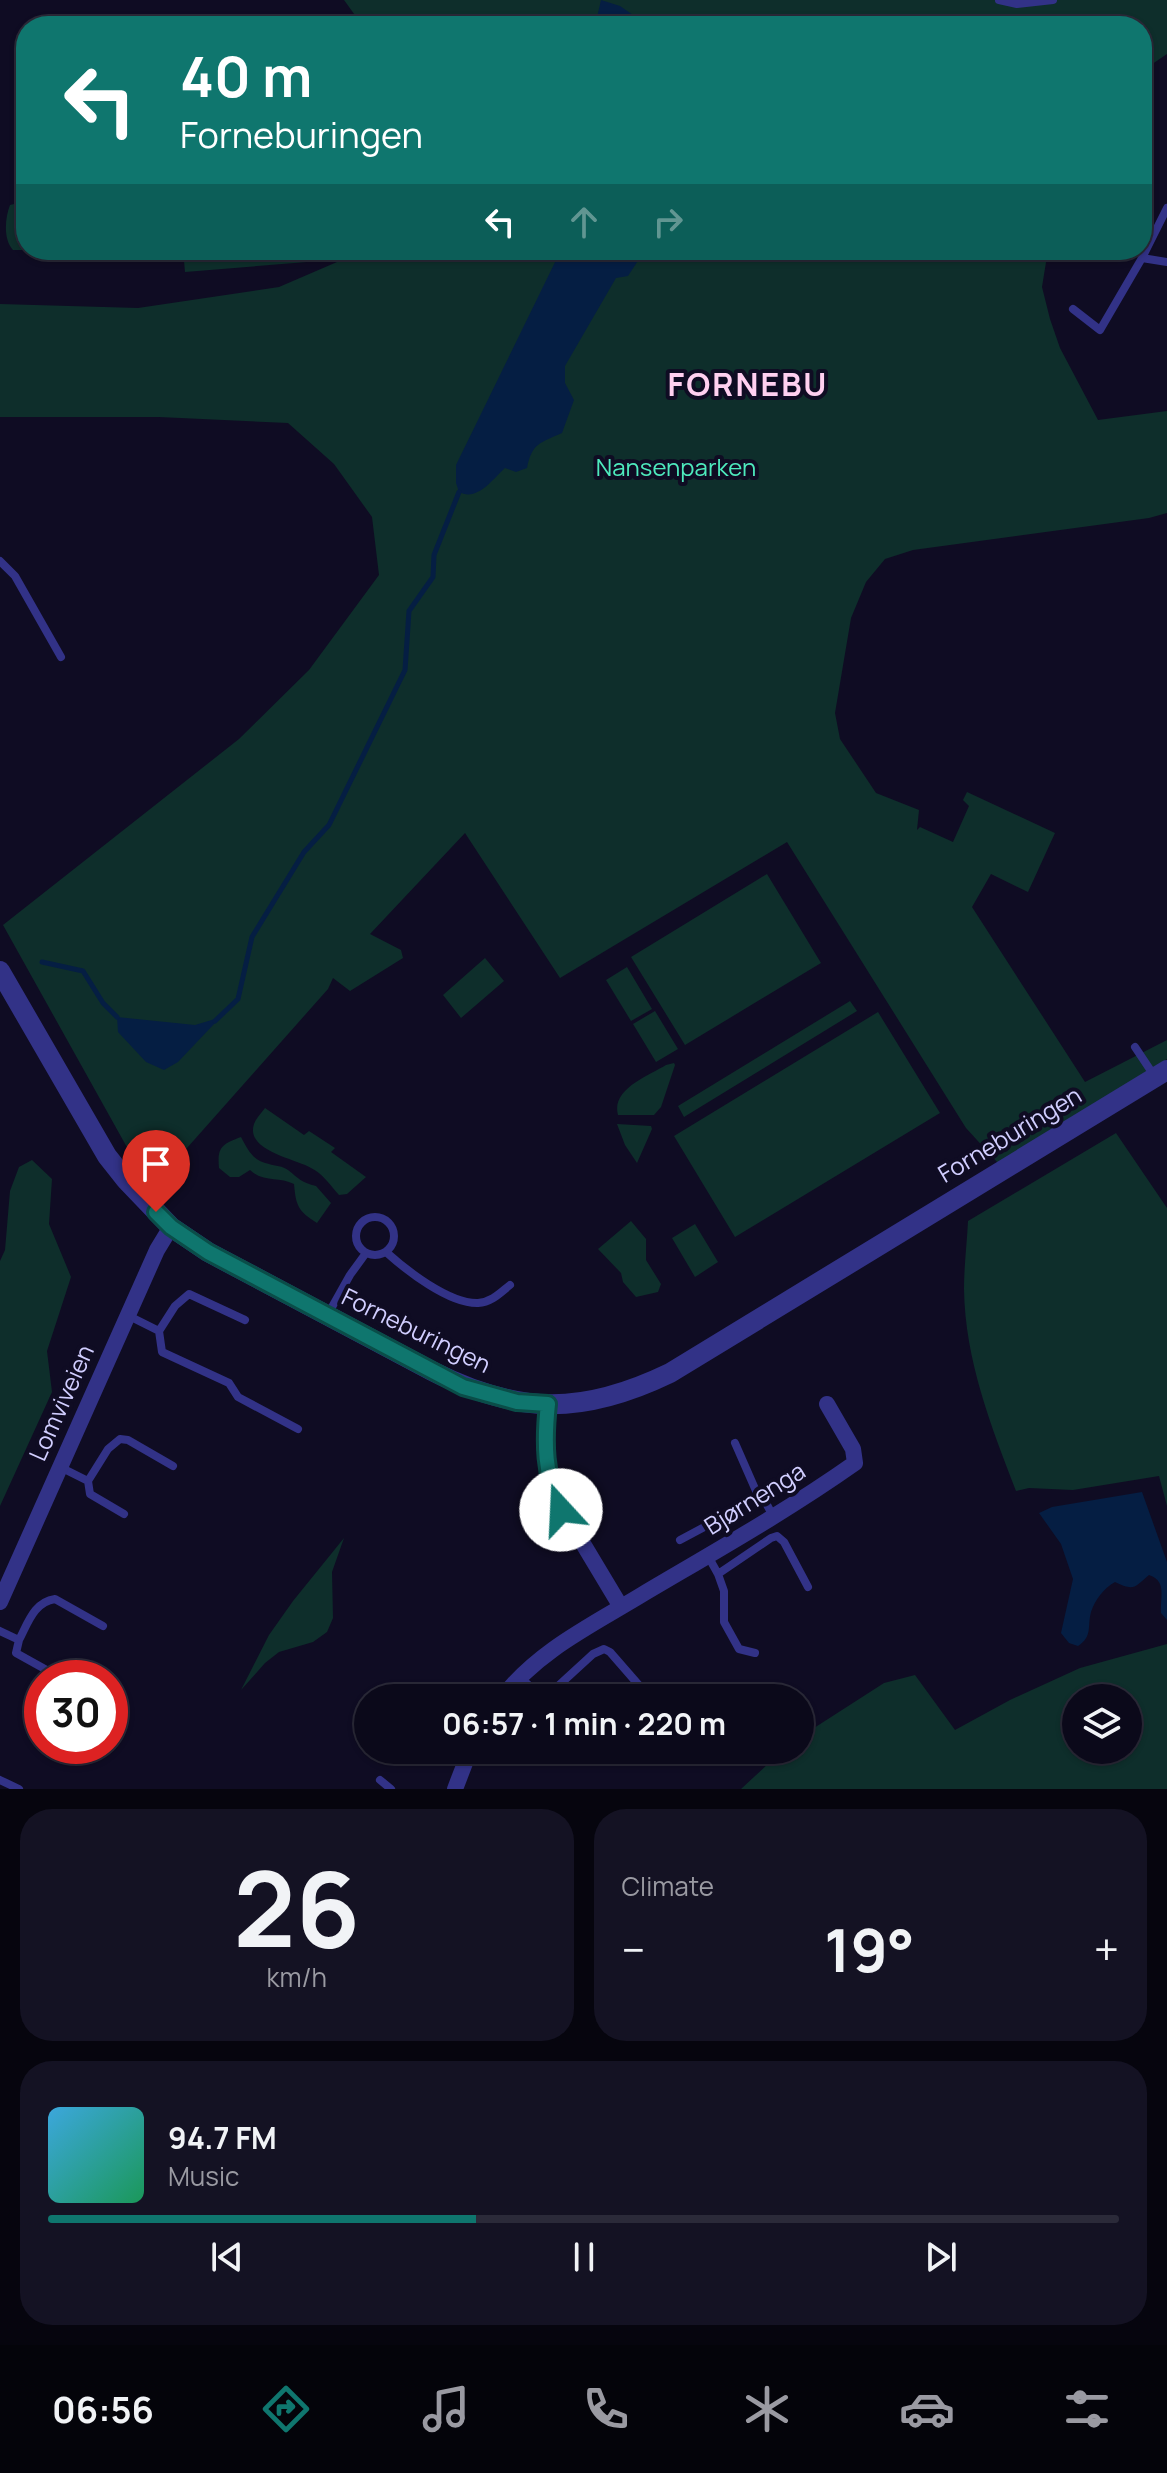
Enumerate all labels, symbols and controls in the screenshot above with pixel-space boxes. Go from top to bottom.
text: 40 m [180,37,312,114]
icon: left [48,48,152,152]
text: Forneburingen [180,110,423,159]
icon: left [478,200,522,244]
icon: ahead [562,200,606,244]
icon: right [646,200,690,244]
district label: FORNEBU [668,362,828,406]
park label: Nansenparken [596,450,756,483]
street label: Forneburingen [931,1078,1087,1190]
pin [122,1130,190,1212]
icon: arrive [134,1142,178,1186]
street label: Forneburingen [337,1279,497,1380]
street label: Lomviveien [20,1339,101,1466]
street label: Bjørnenga [697,1454,811,1542]
position arrow [519,1468,603,1552]
speed limit sign: 30 [24,1660,128,1764]
map controls [1062,1684,1142,1764]
button: layers [1062,1684,1142,1764]
text: 06:57 · 1 min · 220 m [442,1703,726,1744]
text: 26 [233,1836,360,1978]
text: Climate [622,1868,714,1904]
text: 19° [824,1908,915,1990]
text: − [622,1919,645,1979]
text: + [1094,1919,1119,1979]
text: km/h [267,1959,327,1995]
text: 94.7 FM [168,2117,277,2158]
text: Music [168,2158,239,2194]
icon: previous [205,2235,249,2279]
icon: pause [562,2235,606,2279]
icon: next [919,2235,963,2279]
icon: directions [258,2381,314,2437]
icon: music [418,2381,474,2437]
icon: phone [578,2381,634,2437]
icon: climate [739,2381,795,2437]
icon: car [899,2381,955,2437]
icon: filters [1059,2381,1115,2437]
text: 06:56 [52,2385,154,2434]

